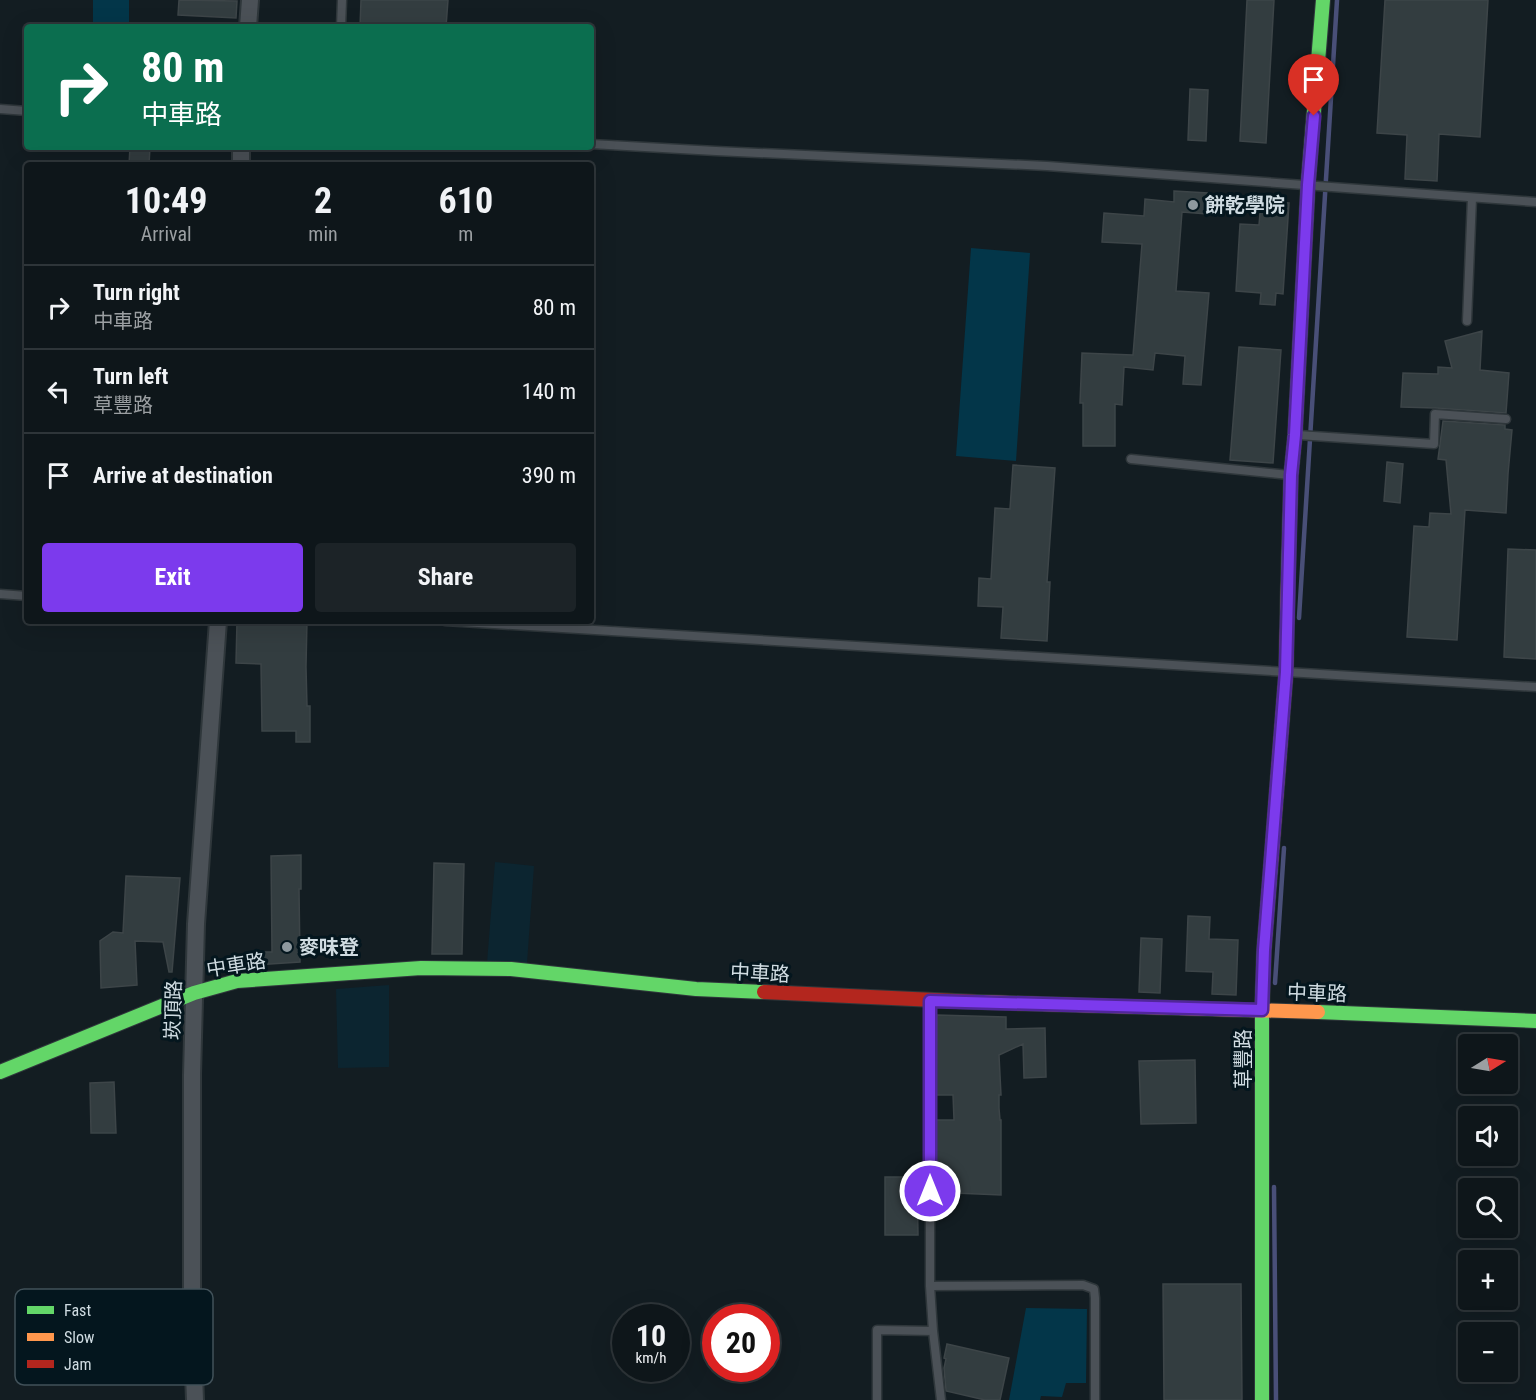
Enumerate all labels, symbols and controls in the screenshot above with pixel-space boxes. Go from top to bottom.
text: 80 m [141,43,224,92]
icon: right [42,48,120,126]
pin [1288,54,1339,116]
icon: arrive [1297,63,1330,96]
text: 中車路 [141,99,222,131]
text: 10:49 [125,180,207,222]
text: 2 [314,180,332,222]
text: 610 [439,180,493,222]
place label: 餅乾學院 [1205,193,1285,217]
marker: 餅乾學院 [1186,198,1200,212]
text: Arrival [141,222,192,246]
text: min [308,222,338,246]
text: m [458,222,473,246]
text: Turn right [93,280,180,305]
icon: right [42,291,75,324]
text: 80 m [533,295,576,320]
text: 中車路 [93,309,153,333]
text: Turn left [93,364,168,389]
icon: left [42,375,75,408]
text: 140 m [522,379,576,404]
text: 草豐路 [93,393,153,417]
icon: arrive [42,459,75,492]
text: Arrive at destination [93,463,273,488]
text: 390 m [522,463,576,488]
button: Exit [42,543,303,612]
button: Share [315,543,576,612]
place label: 麥味登 [299,935,359,959]
marker: 麥味登 [280,940,294,954]
street label: 中車路 [204,948,268,982]
street label: 中車路 [729,959,791,987]
street label: 崁頂路 [160,980,186,1040]
street label: 中車路 [1287,980,1347,1006]
street label: 草豐路 [1231,1029,1255,1089]
north arrow [1458,1034,1518,1094]
map controls [1458,1034,1518,1382]
button: sound [1458,1106,1518,1166]
position arrow [898,1159,962,1223]
button: search [1458,1178,1518,1238]
button: + [1458,1250,1518,1310]
legend [15,1289,213,1385]
text: Fast [64,1301,91,1320]
speed limit sign: 20 [702,1304,780,1382]
text: 10 [636,1318,666,1353]
button: − [1458,1322,1518,1382]
text: Slow [64,1328,94,1347]
text: km/h [636,1349,666,1367]
text: Jam [64,1355,91,1374]

